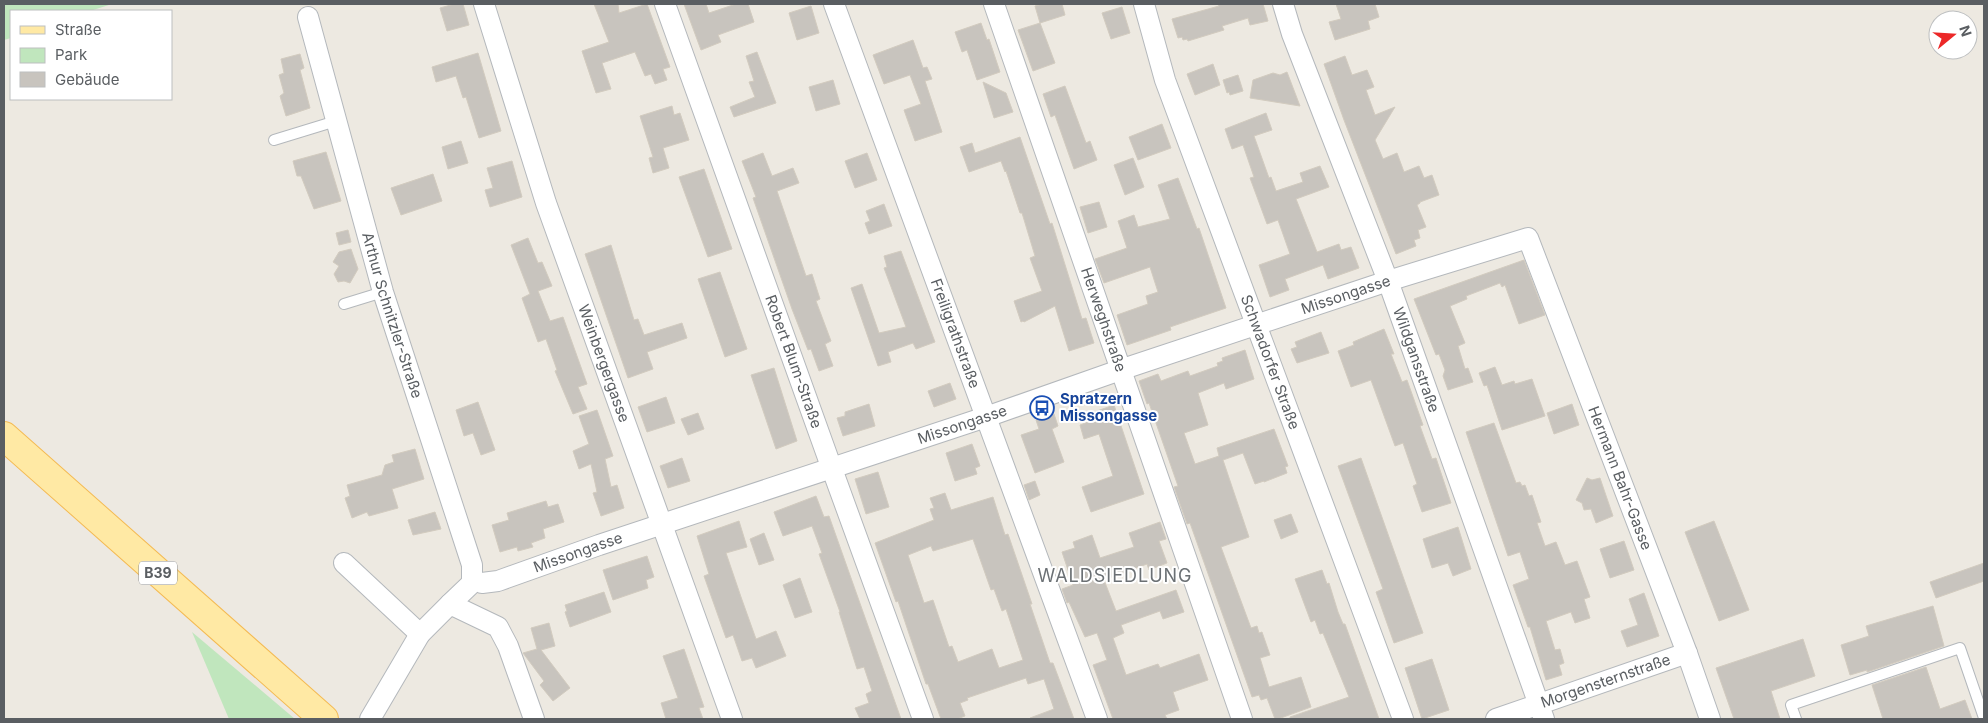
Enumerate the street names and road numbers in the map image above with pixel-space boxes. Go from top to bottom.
street label: Arthur Schnitzler-Straße [358,230,427,401]
street label: Herweghstraße [1077,265,1131,374]
street label: Missongasse [1299,271,1393,318]
street label: Freiligrathstraße [927,276,984,391]
street label: Robert Blum-Straße [761,292,827,431]
street label: Schwadorfer Straße [1237,292,1304,432]
street label: Weinbergergasse [574,302,634,425]
street label: Wildgansstraße [1389,304,1444,415]
street label: Missongasse [915,400,1009,448]
street label: Hermann Bahr-Gasse [1584,403,1657,553]
street label: Missongasse [531,528,625,577]
road number: B39 [139,562,177,584]
street label: Morgensternstraße [1538,649,1673,712]

